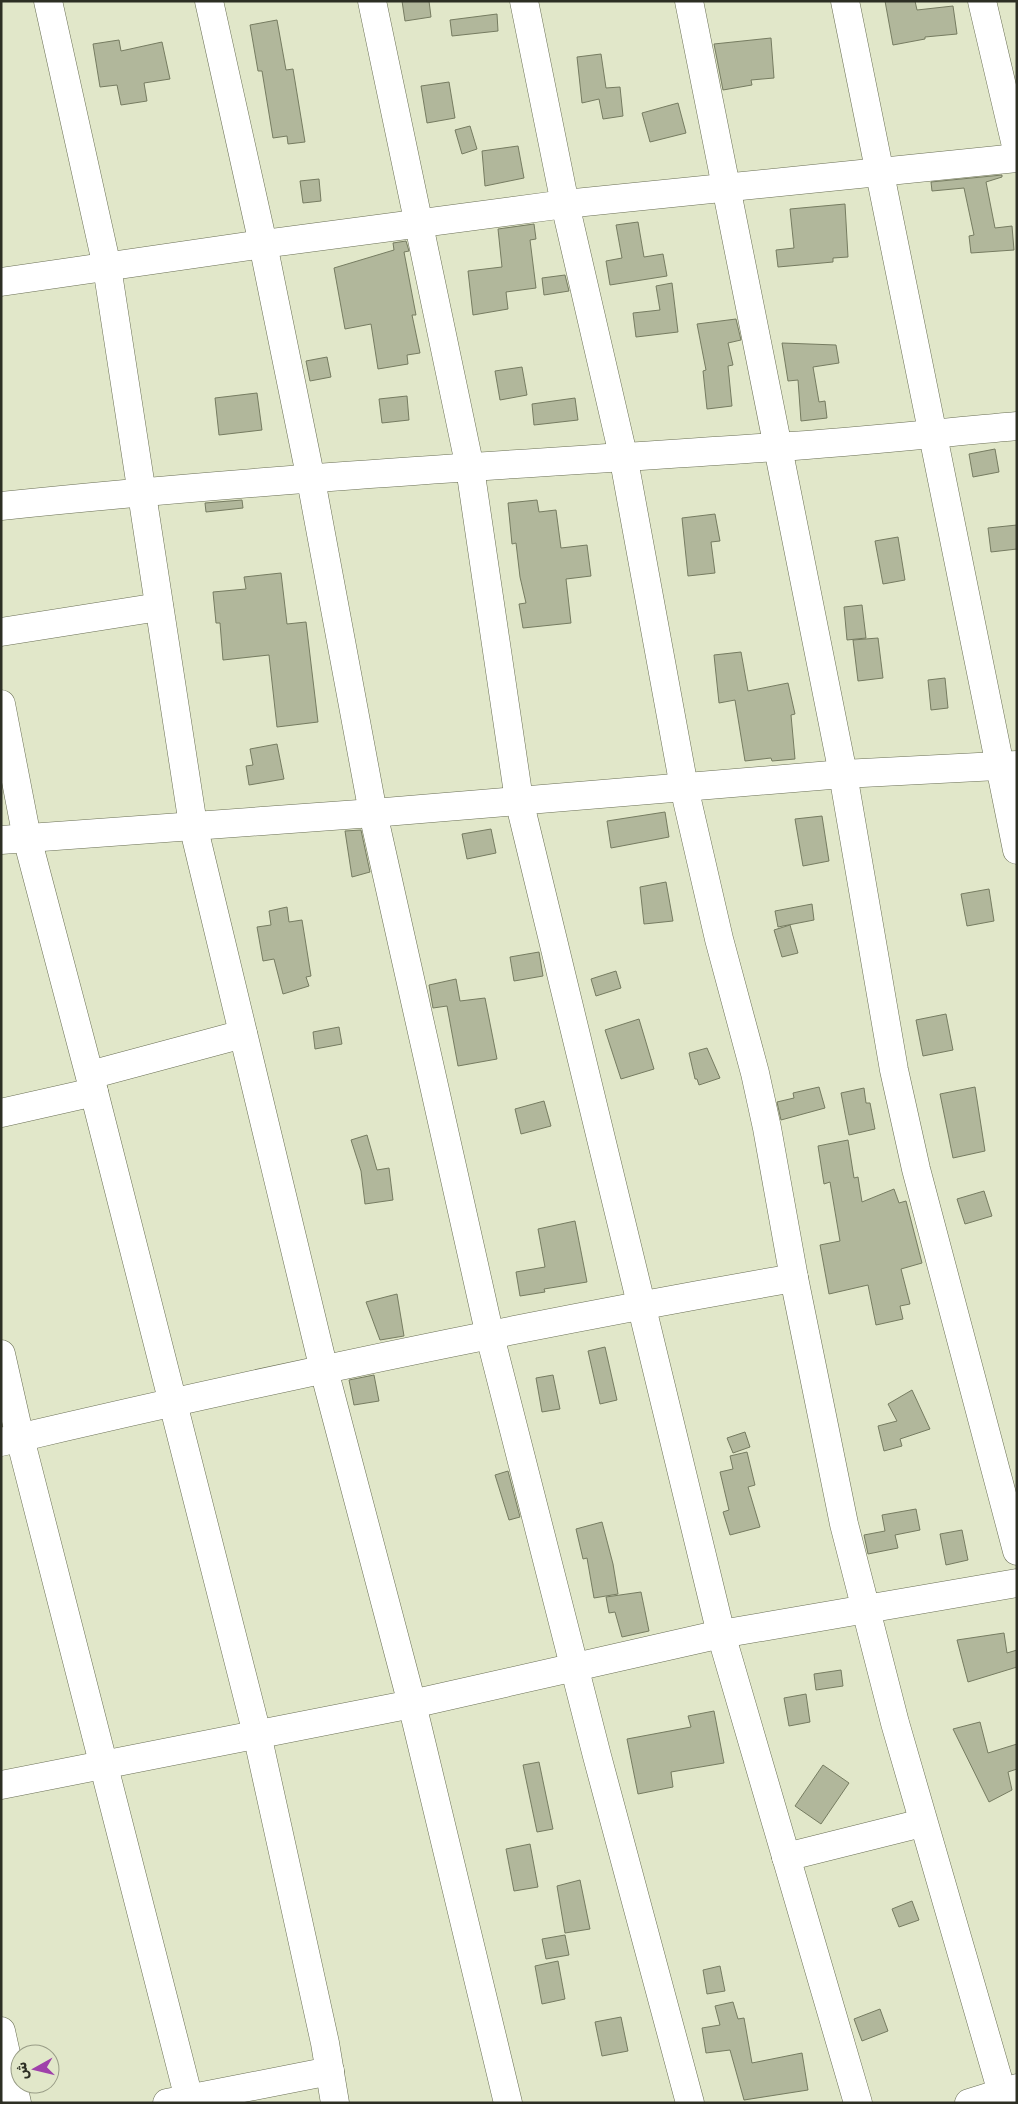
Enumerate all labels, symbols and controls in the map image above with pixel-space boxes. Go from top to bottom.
north arrow [10,2044,60,2094]
text: ش [13,2061,32,2081]

